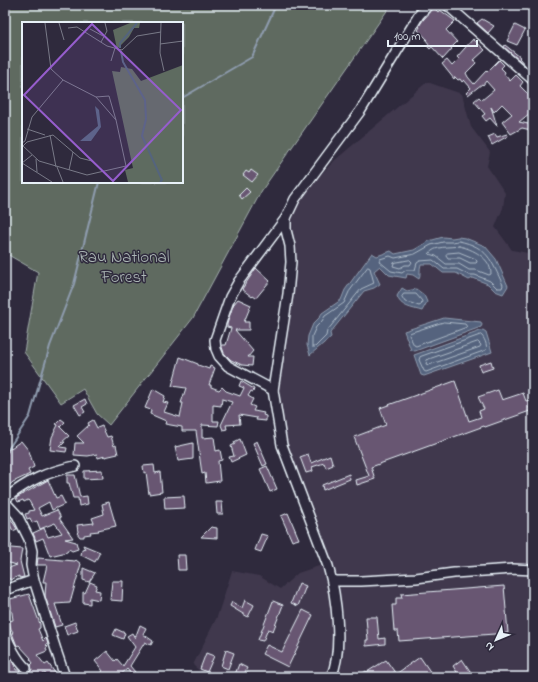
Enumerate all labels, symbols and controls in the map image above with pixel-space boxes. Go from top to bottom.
inset map [22,22,183,183]
scale bar [388,22,477,48]
text: 100 m [394,28,421,46]
park label: Rau National Forest [78,245,170,290]
north arrow [476,620,516,660]
text: N [481,638,498,654]

